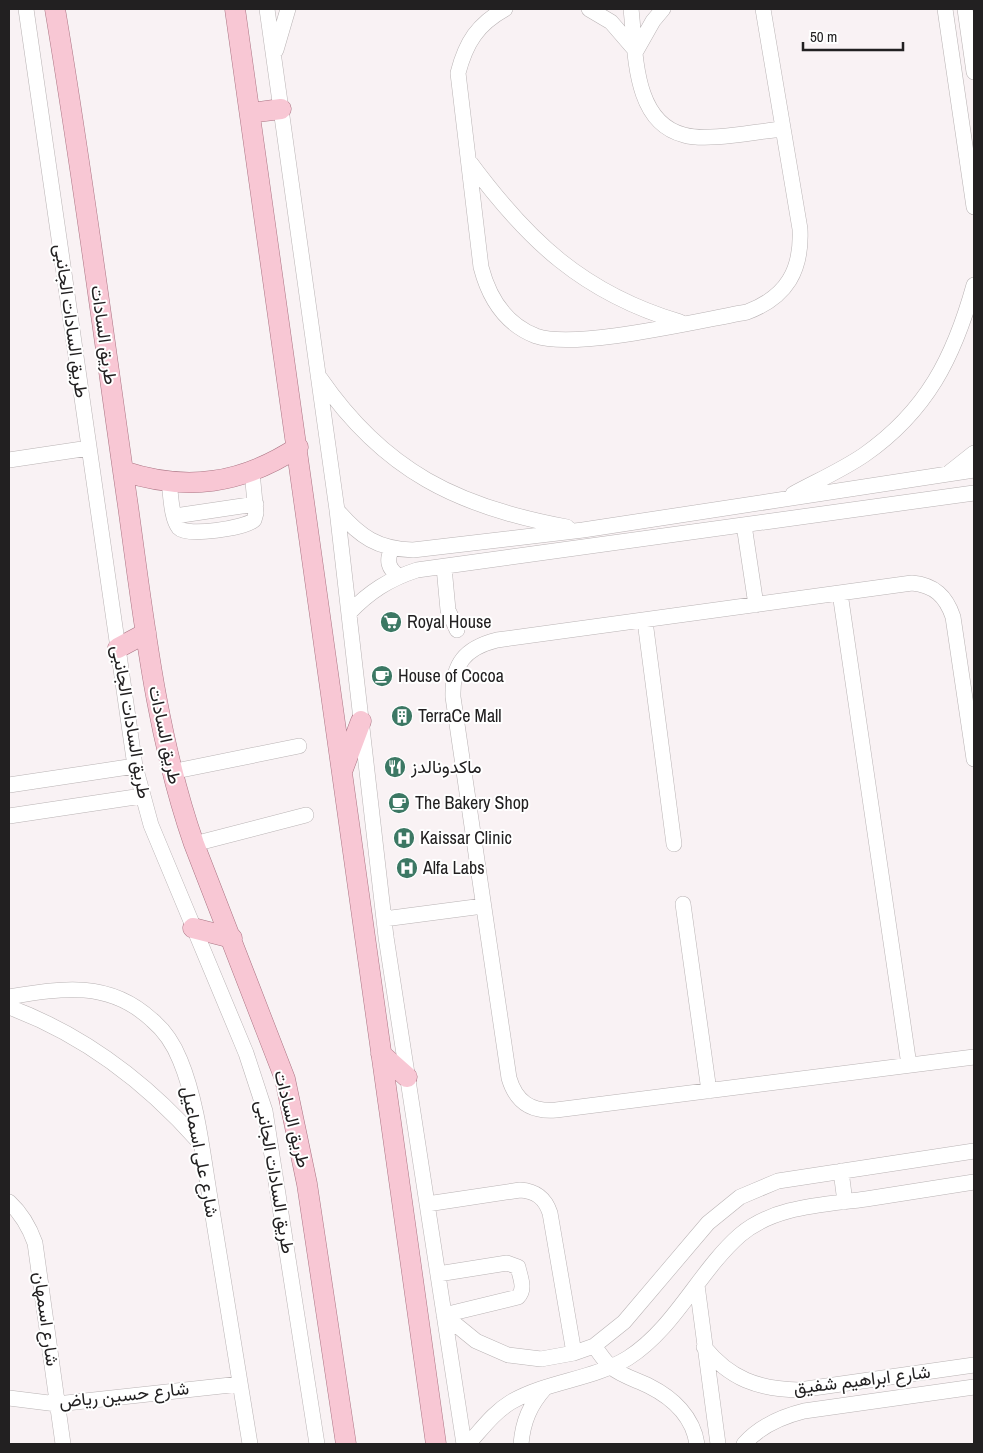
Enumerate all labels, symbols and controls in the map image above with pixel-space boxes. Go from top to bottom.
scale bar [803,20,903,52]
text: 50 m [810,26,837,47]
street label: طريق السادات الجانبى [48,242,95,400]
street label: طريق السادات [85,284,124,386]
place label: Royal House [407,609,492,634]
supermarket icon: Royal House [379,610,403,634]
street label: طريق السادات الجانبى [106,643,157,801]
place label: House of Cocoa [398,663,504,688]
cafe icon: House of Cocoa [370,664,394,688]
street label: طريق السادات [143,683,188,786]
place label: TerraCe Mall [418,703,502,728]
building icon: TerraCe Mall [390,704,414,728]
place label: ماكدونالدز [410,754,482,779]
restaurant icon: ماكدونالدز [383,755,407,779]
place label: The Bakery Shop [415,790,529,815]
cafe icon: The Bakery Shop [387,791,411,815]
place label: Kaissar Clinic [420,825,512,850]
hospital icon: Kaissar Clinic [392,826,416,850]
place label: Alfa Labs [422,855,485,880]
hospital icon: Alfa Labs [395,856,419,880]
street label: طريق السادات [268,1067,317,1170]
street label: شارع على اسماعيل [176,1084,225,1220]
street label: طريق السادات الجانبى [250,1098,301,1256]
street label: شارع اسمهان [28,1270,65,1368]
street label: شارع ابراهيم شفيق [792,1359,932,1400]
street label: شارع حسين رياض [58,1375,190,1414]

